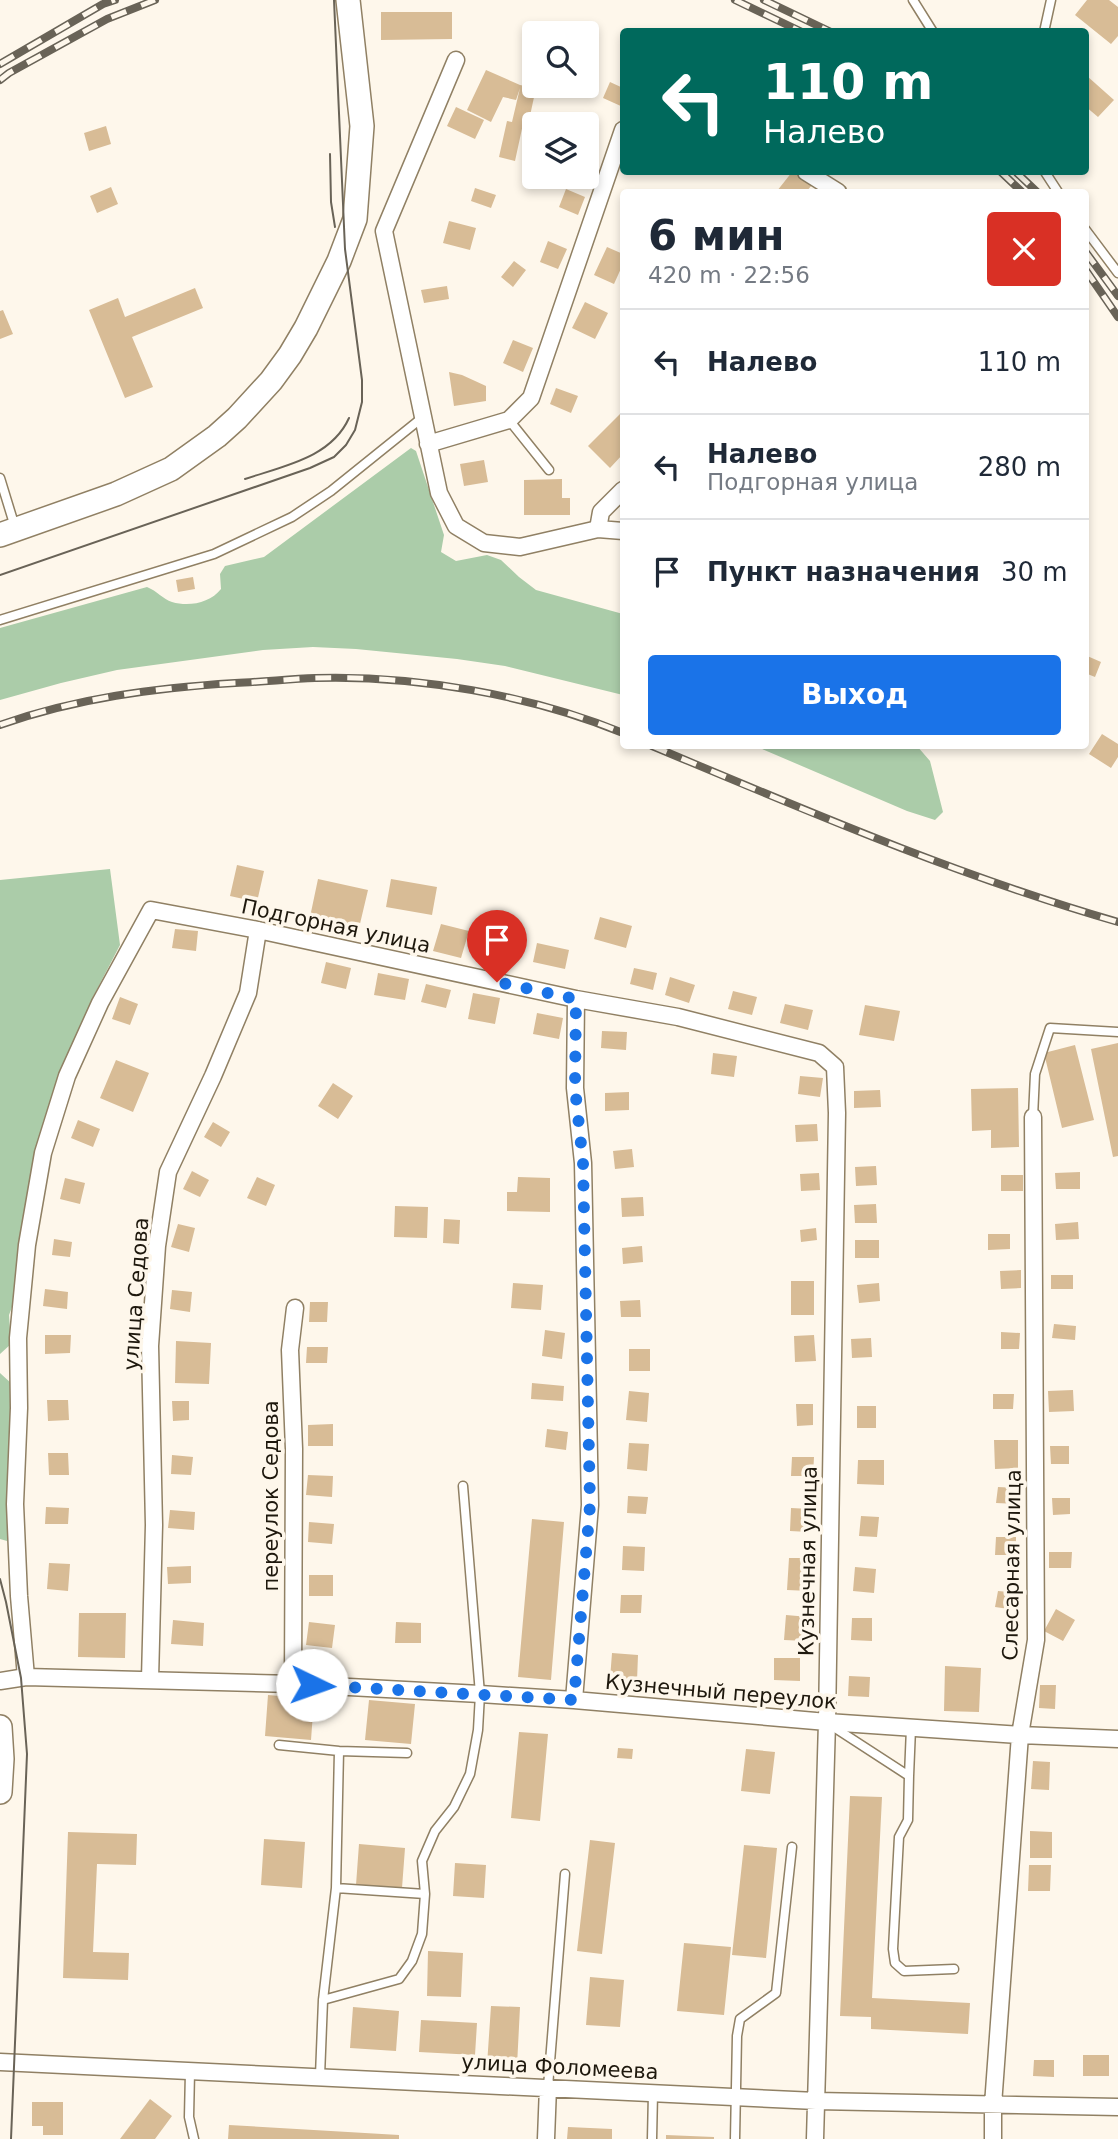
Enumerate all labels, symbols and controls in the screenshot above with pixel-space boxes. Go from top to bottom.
map controls [522,21,599,189]
button: search [522,21,599,98]
text: 110 m [763,54,933,111]
icon: left [648,56,739,147]
button: layers [522,112,599,189]
text: Налево [763,113,885,151]
text: 6 мин [648,211,785,260]
button: close [987,212,1061,286]
text: 420 m · 22:56 [648,262,810,288]
icon: left [648,343,686,381]
text: Налево [707,347,817,377]
text: 110 m [978,347,1061,377]
text: Налево [707,439,817,469]
icon: left [648,448,686,486]
text: 280 m [978,452,1061,482]
text: Подгорная улица [707,469,918,495]
icon: arrive [648,553,686,591]
text: Пункт назначения [707,557,980,587]
text: 30 m [1001,557,1068,587]
button: Выход [648,655,1061,735]
street label: Подгорная улица [239,894,433,958]
pin [467,910,527,982]
icon: arrive [478,921,516,959]
street label: улица Седова [119,1217,153,1371]
street label: переулок Седова [259,1400,283,1592]
street label: Кузнечная улица [794,1466,822,1656]
street label: Слесарная улица [998,1469,1026,1661]
position arrow [275,1648,349,1722]
street label: Кузнечный переулок [604,1670,838,1714]
street label: улица Фоломеева [461,2050,659,2084]

